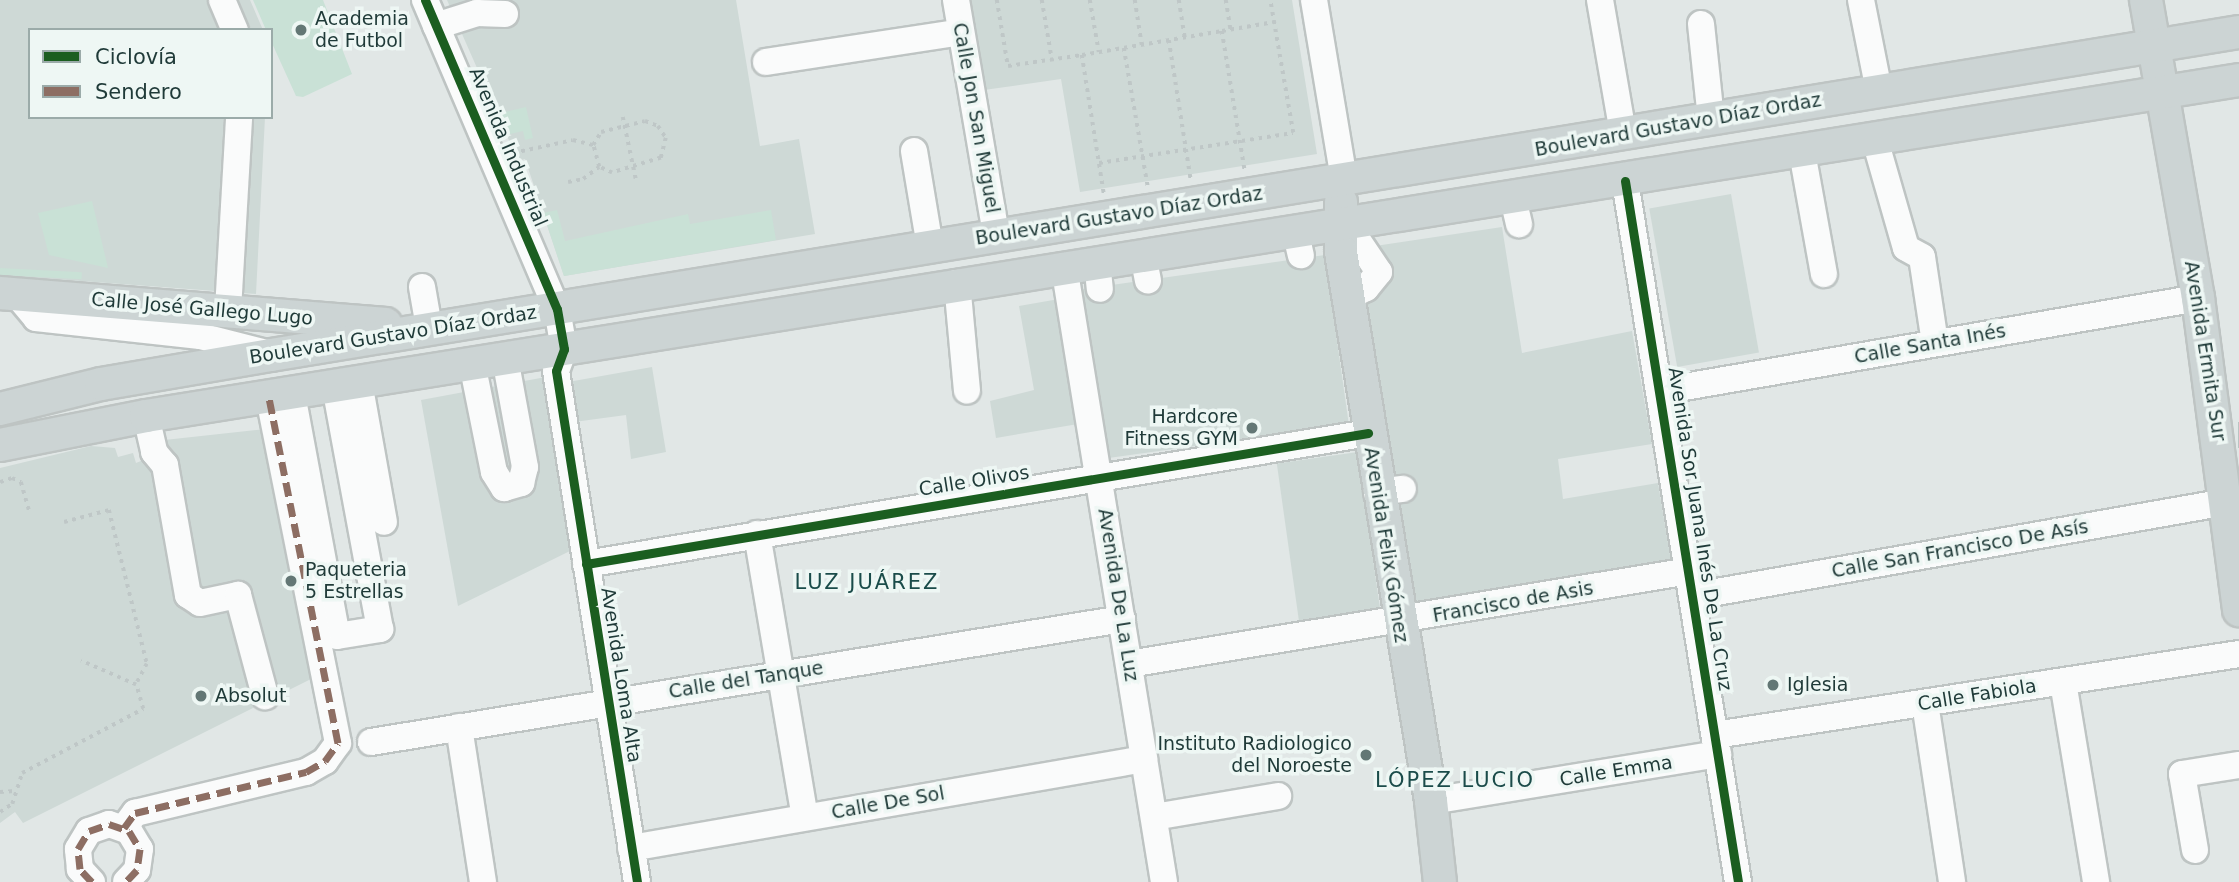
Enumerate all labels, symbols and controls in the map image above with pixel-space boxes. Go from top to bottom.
place label: Academia de Futbol [315,8,409,52]
street label: Calle Jon San Miguel [948,21,1004,215]
marker: Academia de Futbol [293,22,309,38]
legend [28,28,273,119]
text: Ciclovía [95,45,177,69]
street label: Avenida Industrial [464,64,552,230]
text: Sendero [95,80,182,104]
street label: Boulevard Gustavo Díaz Ordaz [1533,89,1823,161]
street label: Boulevard Gustavo Díaz Ordaz [974,182,1264,250]
street label: Avenida Ermita Sur [2179,259,2231,443]
street label: Calle José Gallego Lugo [90,288,314,330]
street label: Boulevard Gustavo Díaz Ordaz [248,301,538,369]
street label: Calle Santa Inés [1853,319,2007,369]
street label: Avenida Sor Juana Inés De La Cruz [1663,366,1737,692]
place label: Hardcore Fitness GYM [1124,406,1238,450]
marker: Hardcore Fitness GYM [1244,420,1260,436]
street label: Avenida Felix Gómez [1359,446,1413,644]
street label: Calle Olivos [917,461,1031,501]
street label: Avenida De La Luz [1093,507,1143,683]
street label: Calle San Francisco De Asís [1830,515,2090,583]
place label: Paqueteria 5 Estrellas [305,559,407,603]
district label: LUZ JUÁREZ [796,569,938,595]
marker: Paqueteria 5 Estrellas [283,573,299,589]
street label: Francisco de Asis [1431,577,1595,627]
street label: Avenida Loma Alta [596,586,646,764]
street label: Calle del Tanque [667,657,825,703]
place label: Iglesia [1787,674,1848,696]
street label: Calle Fabiola [1916,674,2038,716]
marker: Iglesia [1765,677,1781,693]
place label: Absolut [215,685,286,707]
marker: Absolut [193,688,209,704]
place label: Instituto Radiologico del Noroeste [1157,733,1352,777]
marker: Instituto Radiologico del Noroeste [1358,747,1374,763]
street label: Calle Emma [1558,751,1674,791]
district label: LÓPEZ LUCIO [1376,767,1534,793]
street label: Calle De Sol [830,782,946,824]

